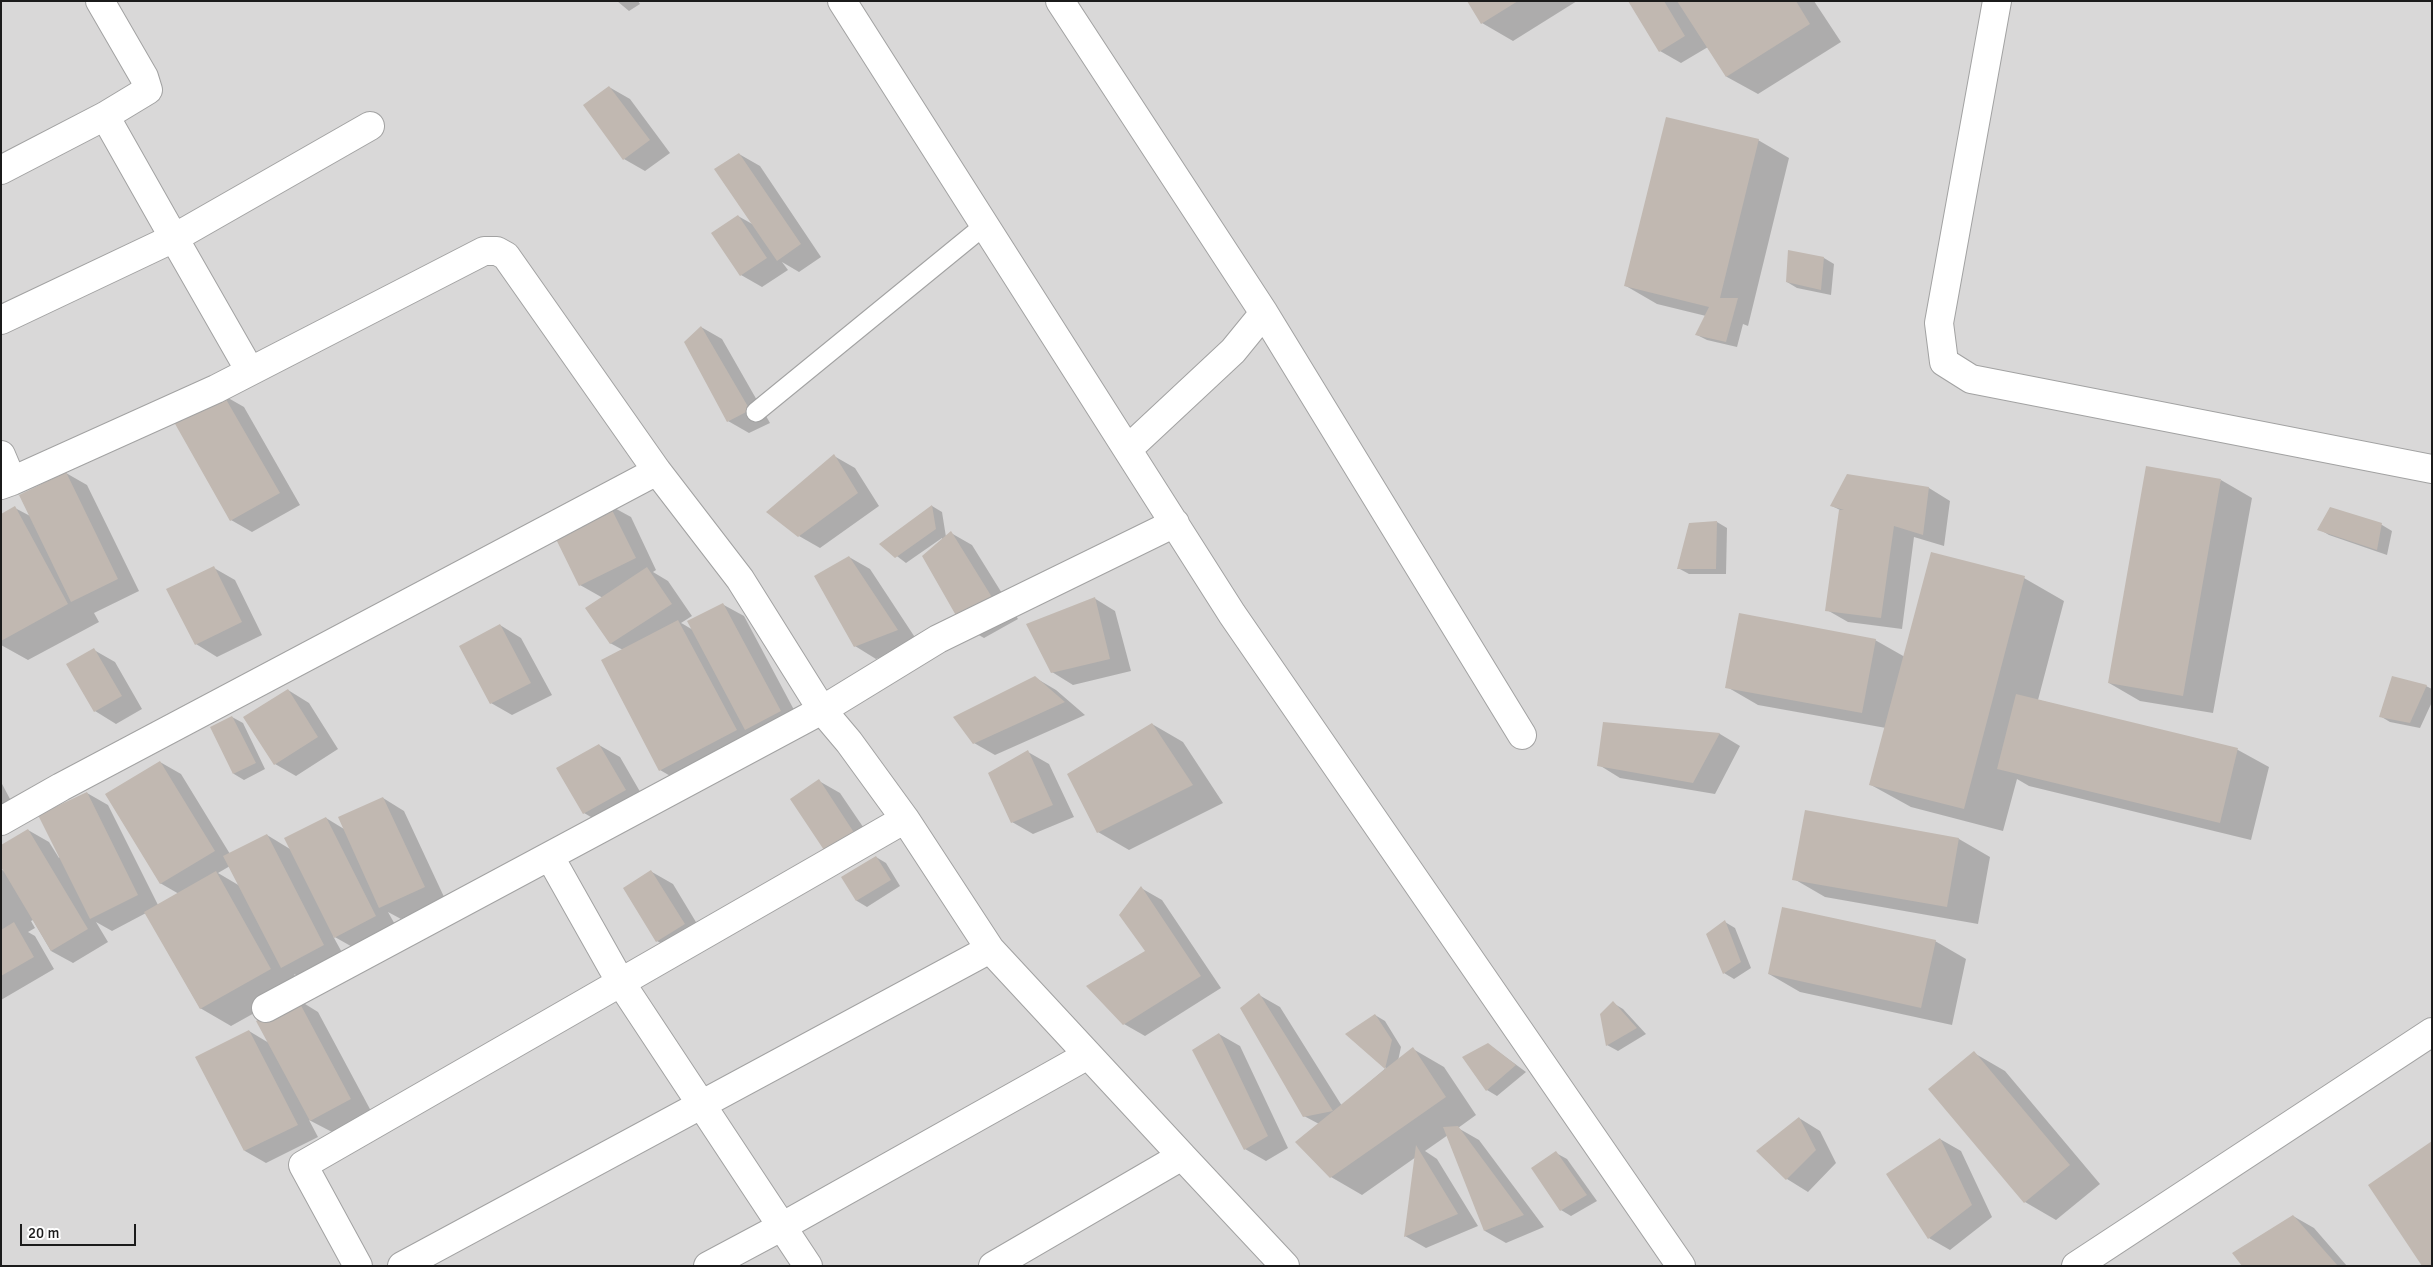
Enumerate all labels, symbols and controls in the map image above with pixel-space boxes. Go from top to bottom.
scale bar [22,1214,139,1246]
text: 20 m [28,1224,59,1242]

